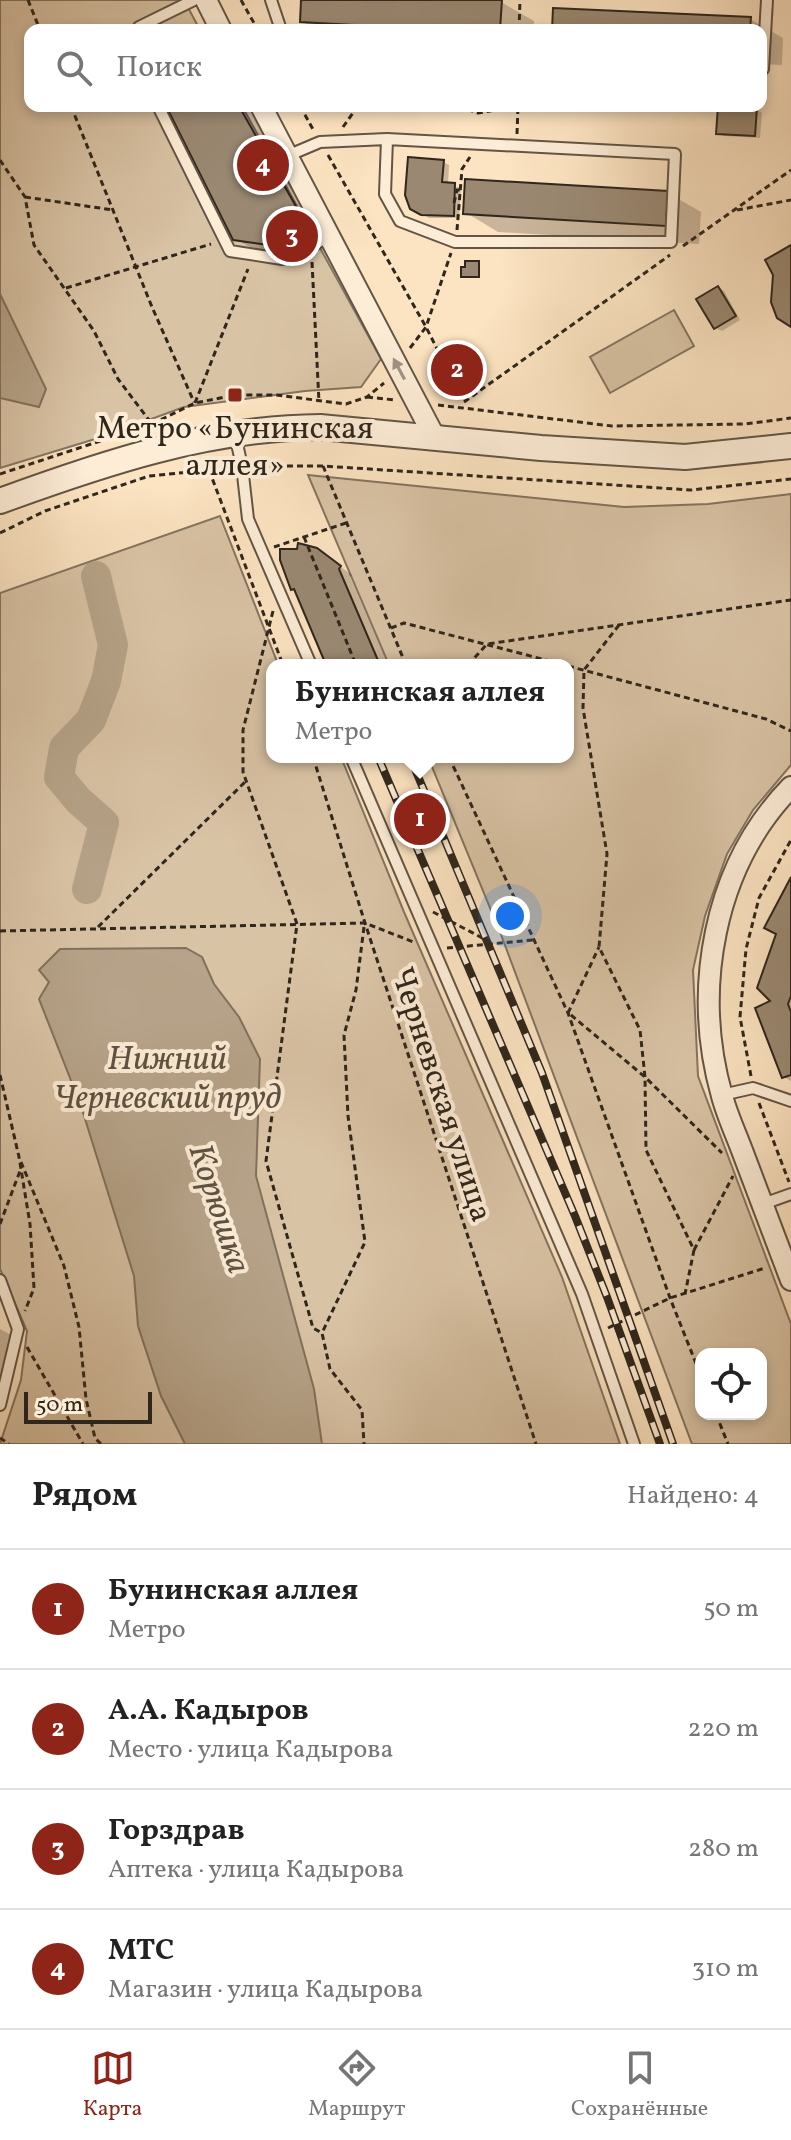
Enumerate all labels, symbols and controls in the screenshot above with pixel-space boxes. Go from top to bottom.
search box [24,24,767,112]
icon: search [52,46,96,90]
text: Поиск [116,47,202,89]
pin: 4 [237,135,289,195]
pin: 3 [266,206,318,266]
pin: 2 [431,340,483,400]
one-way arrow [392,358,405,381]
marker: Метро «Бунинская аллея» [226,386,244,404]
place label: Метро «Бунинская аллея» [96,408,374,489]
popup [266,659,574,763]
text: Бунинская аллея [295,672,545,714]
text: Метро [295,714,372,750]
pin: 1 [394,789,446,849]
your location [490,896,530,936]
street label: Черневская улица [378,962,502,1228]
water label: Нижний Черневский пруд [53,1037,282,1123]
water label: Корюшка [175,1138,261,1280]
map controls [695,1348,767,1420]
button: locate [695,1348,767,1420]
scale bar [24,1388,152,1424]
text: 50 m [36,1390,83,1421]
text: Рядом [32,1473,137,1520]
text: Найдено: 4 [627,1478,759,1514]
text: Бунинская аллея [108,1570,358,1612]
text: 1 [53,1591,63,1627]
text: 50 m [703,1591,759,1627]
text: Метро [108,1612,186,1648]
text: А.А. Кадыров [108,1690,309,1732]
text: 2 [51,1711,65,1747]
text: 220 m [687,1711,759,1747]
text: Место · улица Кадырова [108,1732,393,1768]
text: Горздрав [108,1810,245,1852]
text: 3 [51,1831,65,1867]
text: 280 m [688,1831,759,1867]
text: Аптека · улица Кадырова [108,1852,404,1888]
text: МТС [108,1930,174,1972]
text: 4 [50,1951,66,1987]
text: 310 m [692,1951,759,1987]
text: Магазин · улица Кадырова [108,1972,423,2008]
tab: Карта [83,2046,143,2125]
tab: Маршрут [308,2046,405,2125]
tab: Сохранённые [571,2046,708,2125]

